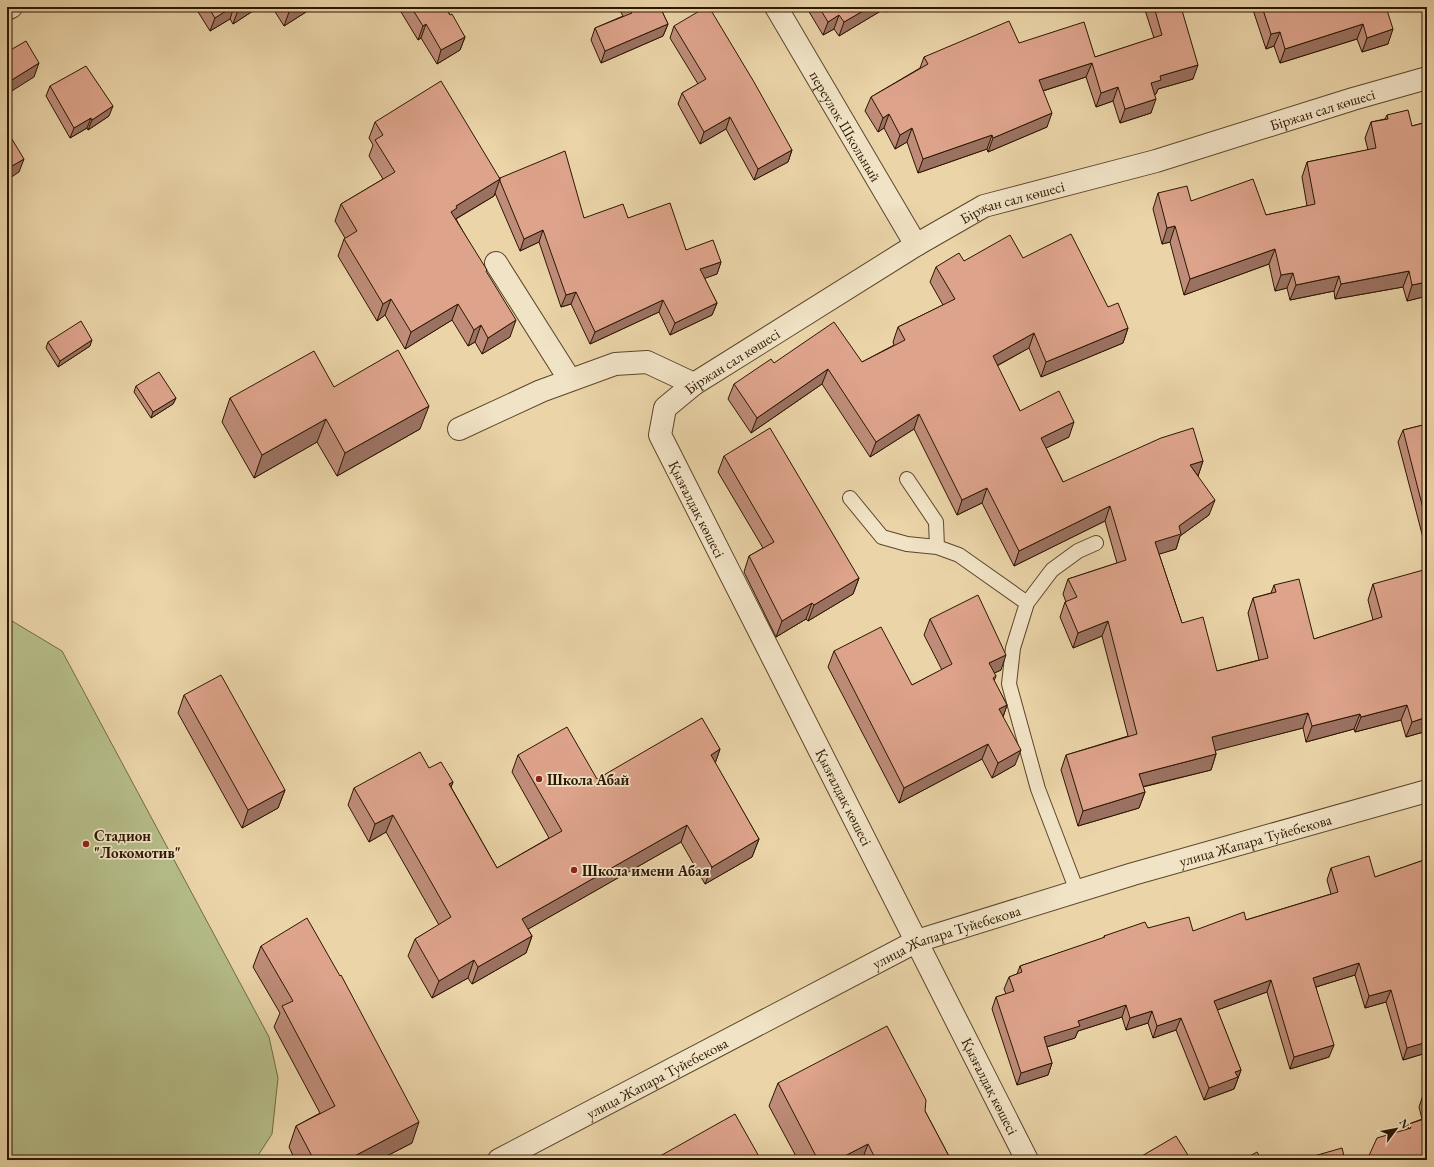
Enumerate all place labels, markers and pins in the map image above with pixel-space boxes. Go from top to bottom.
place label: Школа Абай [547,770,630,789]
marker: Школа Абай [534,774,544,784]
place label: Стадион "Локомотив" [94,826,181,862]
marker: Стадион "Локомотив" [81,839,91,849]
place label: Школа имени Абая [582,861,710,880]
marker: Школа имени Абая [569,865,579,875]

